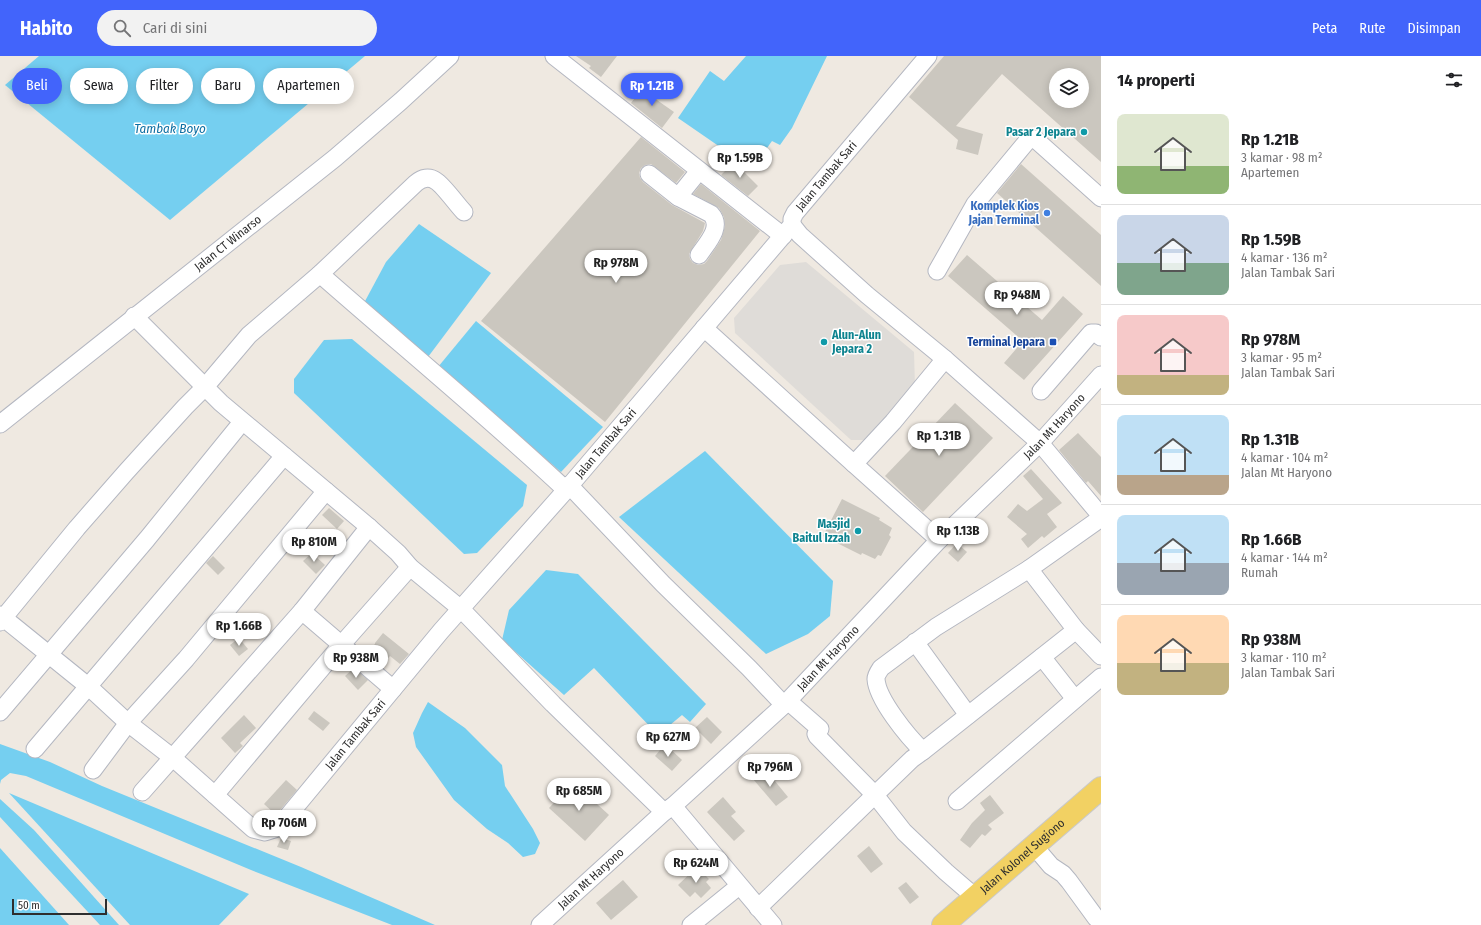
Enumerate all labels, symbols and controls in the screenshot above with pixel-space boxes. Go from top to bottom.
search box [97,10,377,46]
text: Habito [20,17,73,40]
icon: search [111,17,133,39]
text: Cari di sini [143,19,207,37]
text: Peta [1312,20,1337,37]
text: Rute [1359,20,1386,37]
text: Disimpan [1408,20,1461,37]
chip: Beli [12,68,62,104]
chip: Sewa [70,68,128,104]
chip: Filter [136,68,193,104]
chip: Baru [201,68,255,104]
chip: Apartemen [263,68,354,104]
map controls [1049,68,1089,108]
button: layers [1049,68,1089,108]
icon: filters [1443,69,1465,91]
text: 14 properti [1117,70,1195,91]
pin: Rp 1.21B [611,73,693,107]
text: Rp 1.21B [630,78,674,93]
water label: Tambak Boyo [134,121,206,136]
place label: Pasar 2 Jepara [1006,125,1076,139]
marker: Pasar 2 Jepara [1079,127,1089,137]
text: Rp 1.21B [1241,129,1299,150]
icon: home [1149,130,1197,178]
street label: Jalan Tambak Sari [793,138,860,214]
pin: Rp 1.59B [699,145,781,179]
text: Rp 1.59B [717,150,763,165]
text: 3 kamar · 98 m² [1241,150,1322,165]
text: Apartemen [1241,165,1299,180]
place label: Komplek Kios Jajan Terminal [967,199,1040,227]
marker: Komplek Kios Jajan Terminal [1042,208,1052,218]
street label: Jalan CT Winarso [192,212,264,274]
text: Rp 1.59B [1241,229,1301,250]
icon: home [1149,231,1197,279]
pin: Rp 978M [579,250,653,284]
text: 4 kamar · 136 m² [1241,250,1327,265]
text: Rp 978M [593,255,639,270]
text: Jalan Tambak Sari [1241,265,1335,280]
pin: Rp 948M [980,282,1054,316]
text: Rp 948M [994,287,1040,302]
place label: Alun-Alun Jepara 2 [831,328,881,356]
text: Rp 978M [1241,329,1300,350]
icon: home [1149,331,1197,379]
place label: Terminal Jepara [967,335,1045,349]
marker: Alun-Alun Jepara 2 [819,337,829,347]
marker: Terminal Jepara [1048,337,1058,347]
text: 3 kamar · 95 m² [1241,350,1322,365]
text: Jalan Tambak Sari [1241,365,1335,380]
street label: Jalan Mt Haryono [1021,391,1088,462]
street label: Jalan Tambak Sari [572,406,639,481]
pin: Rp 1.31B [898,423,980,457]
text: Rp 1.31B [917,428,961,443]
text: Rp 1.31B [1241,429,1299,450]
icon: home [1149,431,1197,479]
text: 4 kamar · 104 m² [1241,450,1328,465]
text: Jalan Mt Haryono [1241,465,1332,480]
place label: Masjid Baitul Izzah [793,517,850,545]
pin: Rp 1.13B [917,518,999,552]
text: Rp 1.13B [936,523,980,538]
marker: Masjid Baitul Izzah [853,526,863,536]
pin: Rp 810M [277,529,351,563]
text: Rp 1.66B [1241,529,1302,550]
icon: home [1149,531,1197,579]
text: Rp 810M [291,534,337,549]
text: 4 kamar · 144 m² [1241,550,1328,565]
text: Rumah [1241,565,1278,580]
pin: Rp 1.66B [198,613,280,647]
text: Rp 1.66B [216,618,262,633]
street label: Jalan Mt Haryono [794,623,862,694]
text: Rp 938M [1241,629,1301,650]
icon: home [1149,631,1197,679]
pin: Rp 938M [319,645,393,679]
text: Rp 938M [333,650,379,665]
text: 3 kamar · 110 m² [1241,650,1326,665]
text: Jalan Tambak Sari [1241,665,1335,680]
street label: Jalan Tambak Sari [322,696,389,772]
pin: Rp 627M [631,724,705,758]
text: Rp 627M [646,729,690,744]
pin: Rp 796M [733,754,807,788]
text: Rp 796M [747,759,793,774]
pin: Rp 685M [542,778,616,812]
text: Rp 685M [556,783,602,798]
pin: Rp 706M [247,810,321,844]
text: Rp 706M [261,815,307,830]
street label: Jalan Kolonel Sugiono [977,816,1067,897]
street label: Jalan Mt Haryono [555,845,627,912]
pin: Rp 624M [659,850,733,884]
text: Rp 624M [673,855,719,870]
scale bar [12,897,107,916]
text: 50 m [18,899,40,912]

